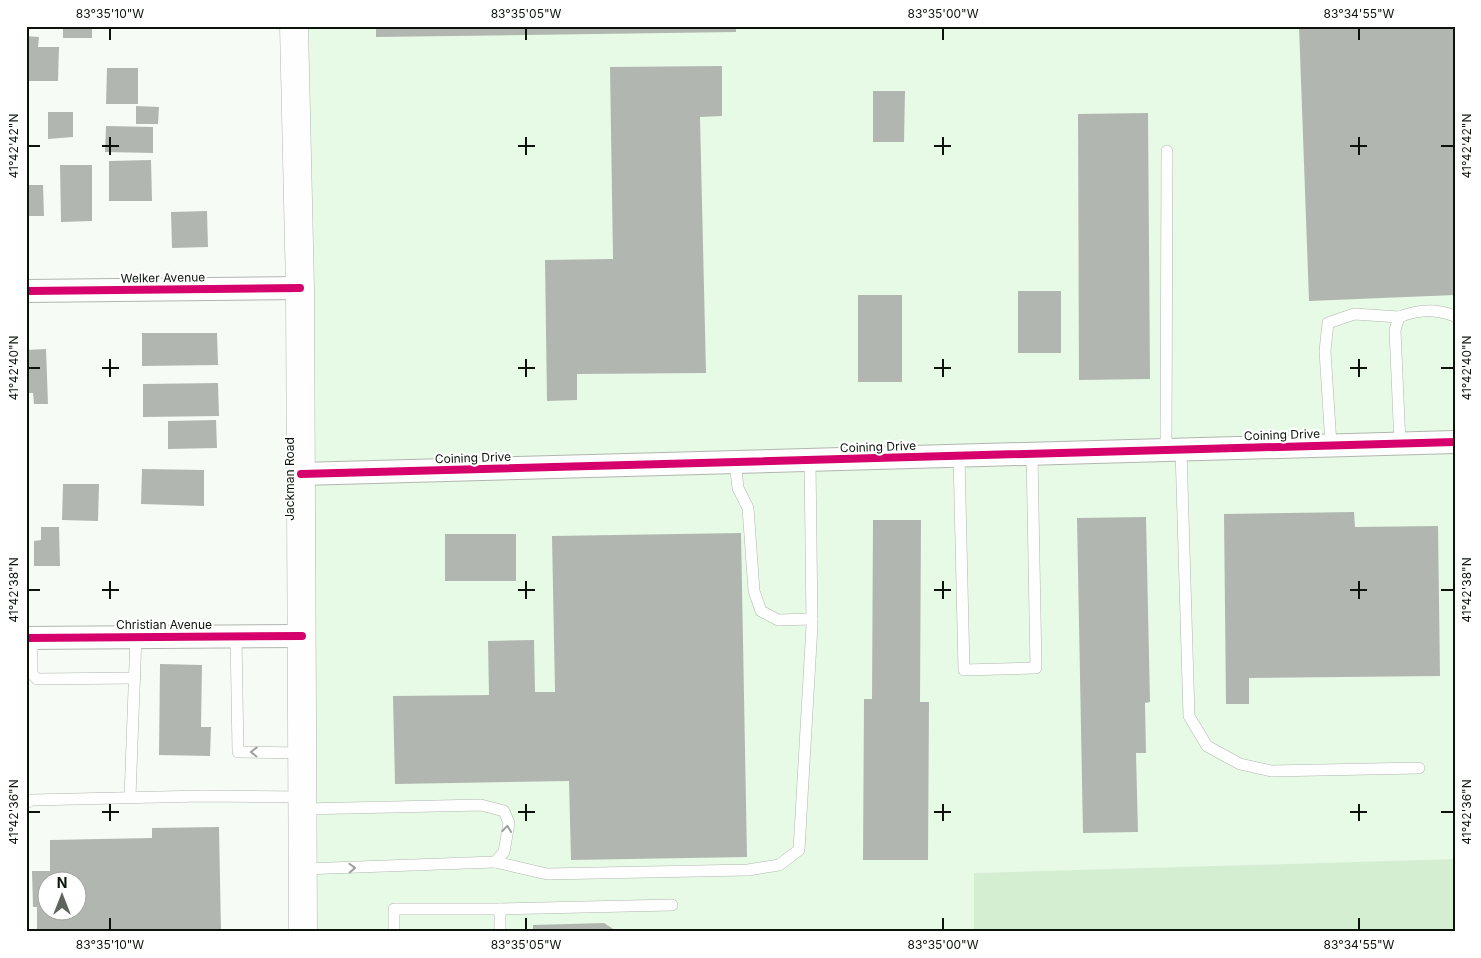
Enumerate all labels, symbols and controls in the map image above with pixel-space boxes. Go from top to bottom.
text: 83°35'10"W [76,6,144,21]
text: 83°35'05"W [491,6,562,21]
text: 83°35'00"W [908,6,979,21]
text: 83°34'55"W [1324,6,1395,21]
text: 41°42'42"N [6,114,21,178]
text: 41°42'42"N [1459,114,1474,178]
street label: Welker Avenue [121,269,205,286]
text: 41°42'40"N [6,335,21,401]
text: 41°42'40"N [1459,335,1474,401]
street label: Coining Drive [1244,426,1320,443]
street label: Jackman Road [282,437,297,521]
street label: Coining Drive [840,438,916,455]
street label: Coining Drive [435,449,511,466]
text: 41°42'38"N [6,557,21,623]
text: 41°42'38"N [1459,557,1474,623]
street label: Christian Avenue [116,617,212,632]
one-way arrow [250,747,258,757]
text: 41°42'36"N [6,779,21,845]
text: 41°42'36"N [1459,779,1474,845]
one-way arrow [501,825,512,833]
one-way arrow [348,862,356,873]
north arrow [38,870,88,920]
text: N [57,874,67,891]
text: 83°35'10"W [76,937,144,952]
text: 83°35'05"W [491,937,562,952]
text: 83°35'00"W [908,937,979,952]
text: 83°34'55"W [1324,937,1395,952]

